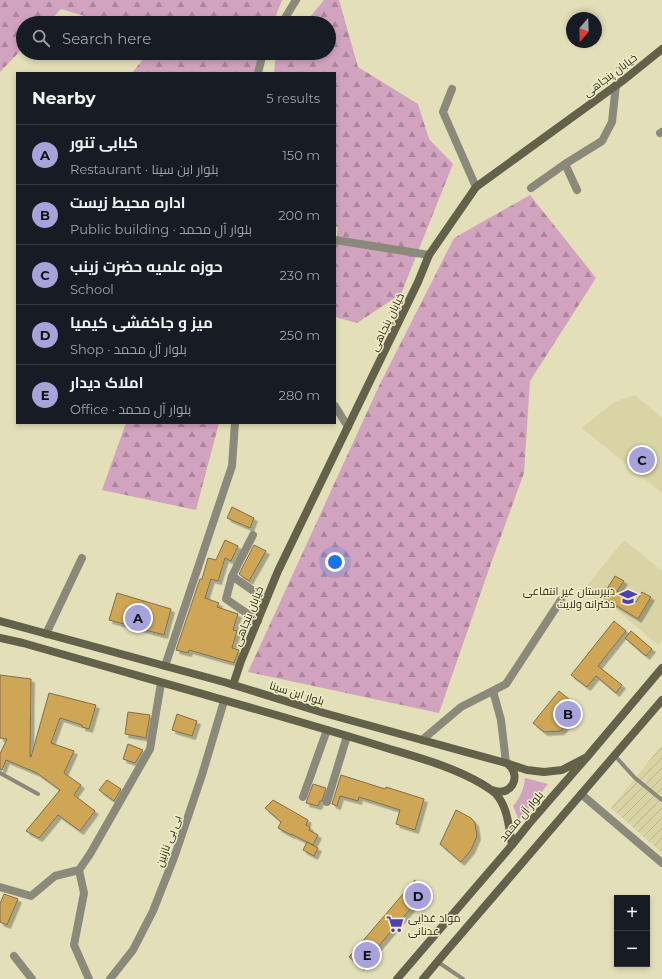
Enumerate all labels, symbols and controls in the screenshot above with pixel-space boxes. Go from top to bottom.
north arrow [566,12,602,48]
search box [16,16,336,60]
icon: search [30,27,52,49]
text: Search here [62,29,151,48]
street label: خیابان پنجاهی [580,50,640,100]
text: Nearby [32,88,96,108]
text: 5 results [266,90,320,106]
text: کبابی تنور [70,133,138,152]
text: A [40,147,50,163]
text: 150 m [282,147,320,163]
text: Restaurant · بلوار ابن سینا [70,161,219,177]
text: اداره محیط زیست [70,193,186,212]
text: B [40,207,50,223]
text: 200 m [278,207,320,223]
text: Public building · بلوار آل محمد [70,221,252,237]
text: حوزه علمیه حضرت زینب [70,257,223,276]
text: C [40,267,50,283]
text: 230 m [279,267,320,283]
text: School [70,281,114,297]
street label: خیابان پنجاهی [367,290,407,354]
text: میز و جاکفشی کیمیا [70,313,213,332]
text: D [40,327,50,343]
text: 250 m [279,327,320,343]
text: Shop · بلوار آل محمد [70,341,187,357]
text: املاک دیدار [70,373,143,392]
text: E [41,387,49,403]
text: 280 m [279,387,320,403]
text: Office · بلوار آل محمد [70,401,191,417]
pin: C [629,445,655,475]
your location [325,552,345,572]
street label: خیابان پنجاهی [230,584,266,648]
place label: دبیرستان غیر انتفاعی دخترانه ولایت [523,584,615,611]
school or university icon: دبیرستان غیر انتفاعی دخترانه ولایت [618,587,638,607]
pin: A [125,603,151,633]
street label: بلوار ابن سینا [268,678,326,708]
pin: B [555,699,581,729]
street label: بلوار آل محمد [496,788,546,844]
street label: بی بی نازنین [152,813,184,869]
pin: D [405,881,431,911]
map controls [614,895,650,967]
button: + [614,895,650,931]
place label: مواد غذایی عدنانی [408,911,461,938]
supermarket icon: مواد غذایی عدنانی [385,914,405,934]
button: − [614,931,650,967]
pin: E [354,940,380,970]

